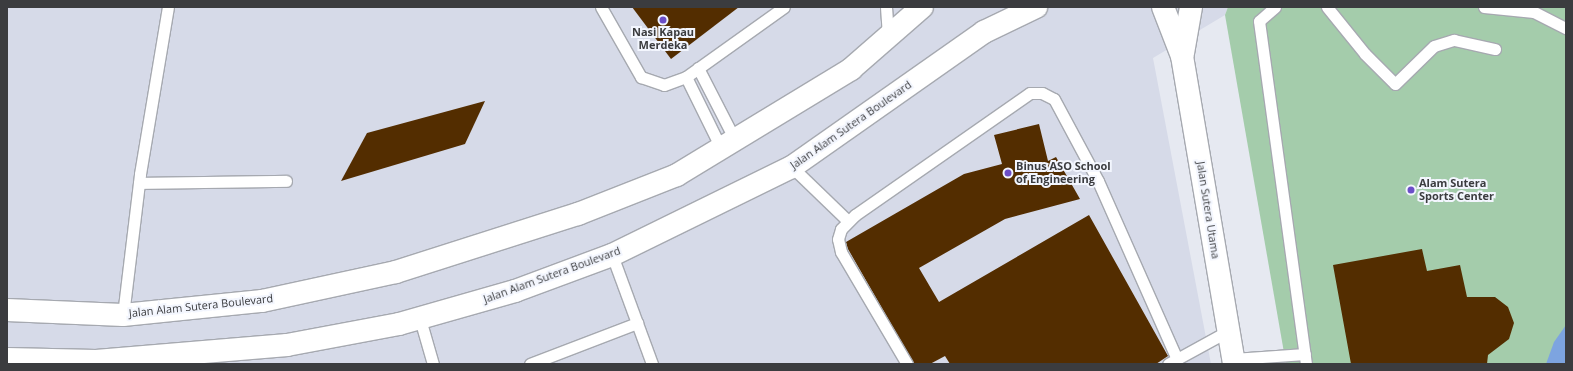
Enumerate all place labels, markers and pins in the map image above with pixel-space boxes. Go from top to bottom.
marker: Nasi Kapau Merdeka [658,15,668,25]
place label: Nasi Kapau Merdeka [632,26,694,52]
place label: Binus ASO School of Engineering [1016,160,1111,186]
marker: Binus ASO School of Engineering [1003,168,1013,178]
place label: Alam Sutera Sports Center [1419,177,1494,203]
marker: Alam Sutera Sports Center [1406,185,1416,195]

